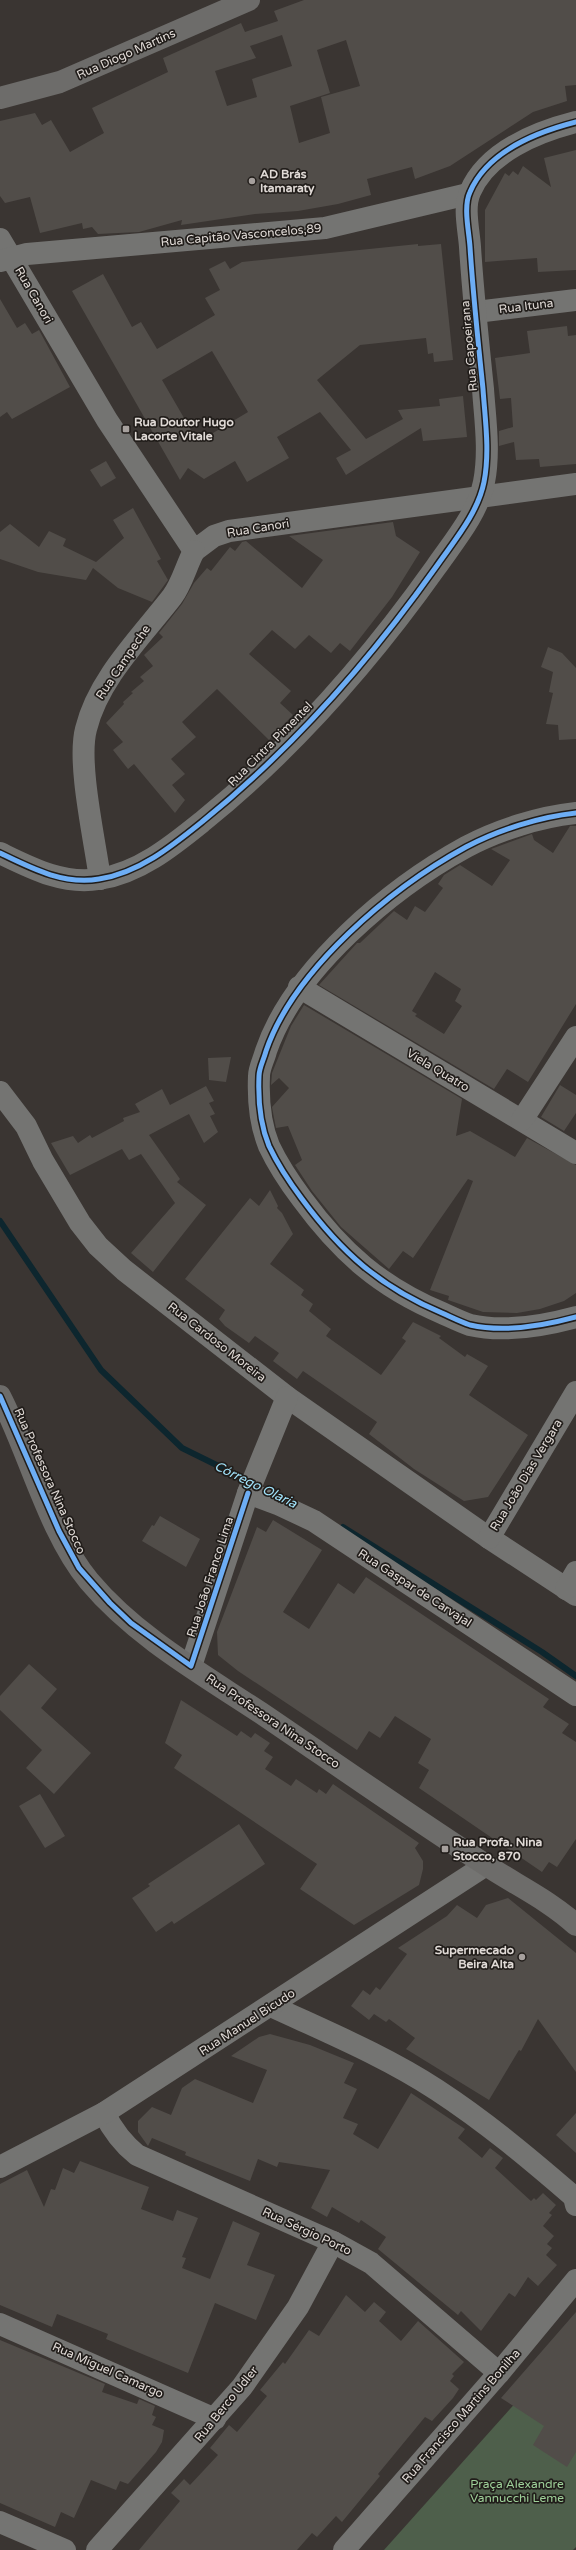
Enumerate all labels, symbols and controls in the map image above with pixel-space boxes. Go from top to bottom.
street label: Rua Diogo Martins [75,26,178,82]
place label: AD Brás Itamaraty [260,167,315,196]
marker: AD Brás Itamaraty [247,176,257,186]
street label: Rua Capitão Vasconcelos,89 [160,221,322,249]
street label: Rua Canori [12,264,56,326]
street label: Rua Ituna [498,296,554,316]
street label: Rua Capoeirana [458,300,480,392]
place label: Rua Doutor Hugo Lacorte Vitale [134,415,234,443]
marker: Rua Doutor Hugo Lacorte Vitale [121,424,131,434]
street label: Rua Canori [226,516,290,540]
street label: Rua Campeche [93,622,153,702]
street label: Rua Cintra Pimentel [225,699,315,789]
street label: Viela Quatro [404,1046,472,1094]
street label: Rua Cardoso Moreira [165,1299,269,1385]
street label: Rua Professora Nina Stocco [11,1406,89,1556]
street label: Rua João Dias Vergara [487,1417,565,1533]
water label: Córrego Olaria [212,1458,300,1512]
street label: Rua João Franco Lima [184,1515,236,1639]
street label: Rua Gaspar de Carvajal [356,1546,474,1630]
street label: Rua Professora Nina Stocco [203,1671,343,1771]
place label: Rua Profa. Nina Stocco, 870 [453,1835,543,1863]
marker: Rua Profa. Nina Stocco, 870 [440,1844,450,1854]
place label: Supermecado Beira Alta [435,1943,514,1971]
marker: Supermecado Beira Alta [517,1952,527,1962]
street label: Rua Manuel Bicudo [197,1986,297,2058]
street label: Rua Sérgio Porto [260,2204,354,2258]
street label: Rua Miguel Camargo [50,2339,166,2401]
street label: Rua Francisco Martins Bonilha [399,2346,523,2486]
street label: Rua Berco Udler [191,2363,261,2444]
park label: Praça Alexandre Vannucchi Leme [470,2477,564,2505]

